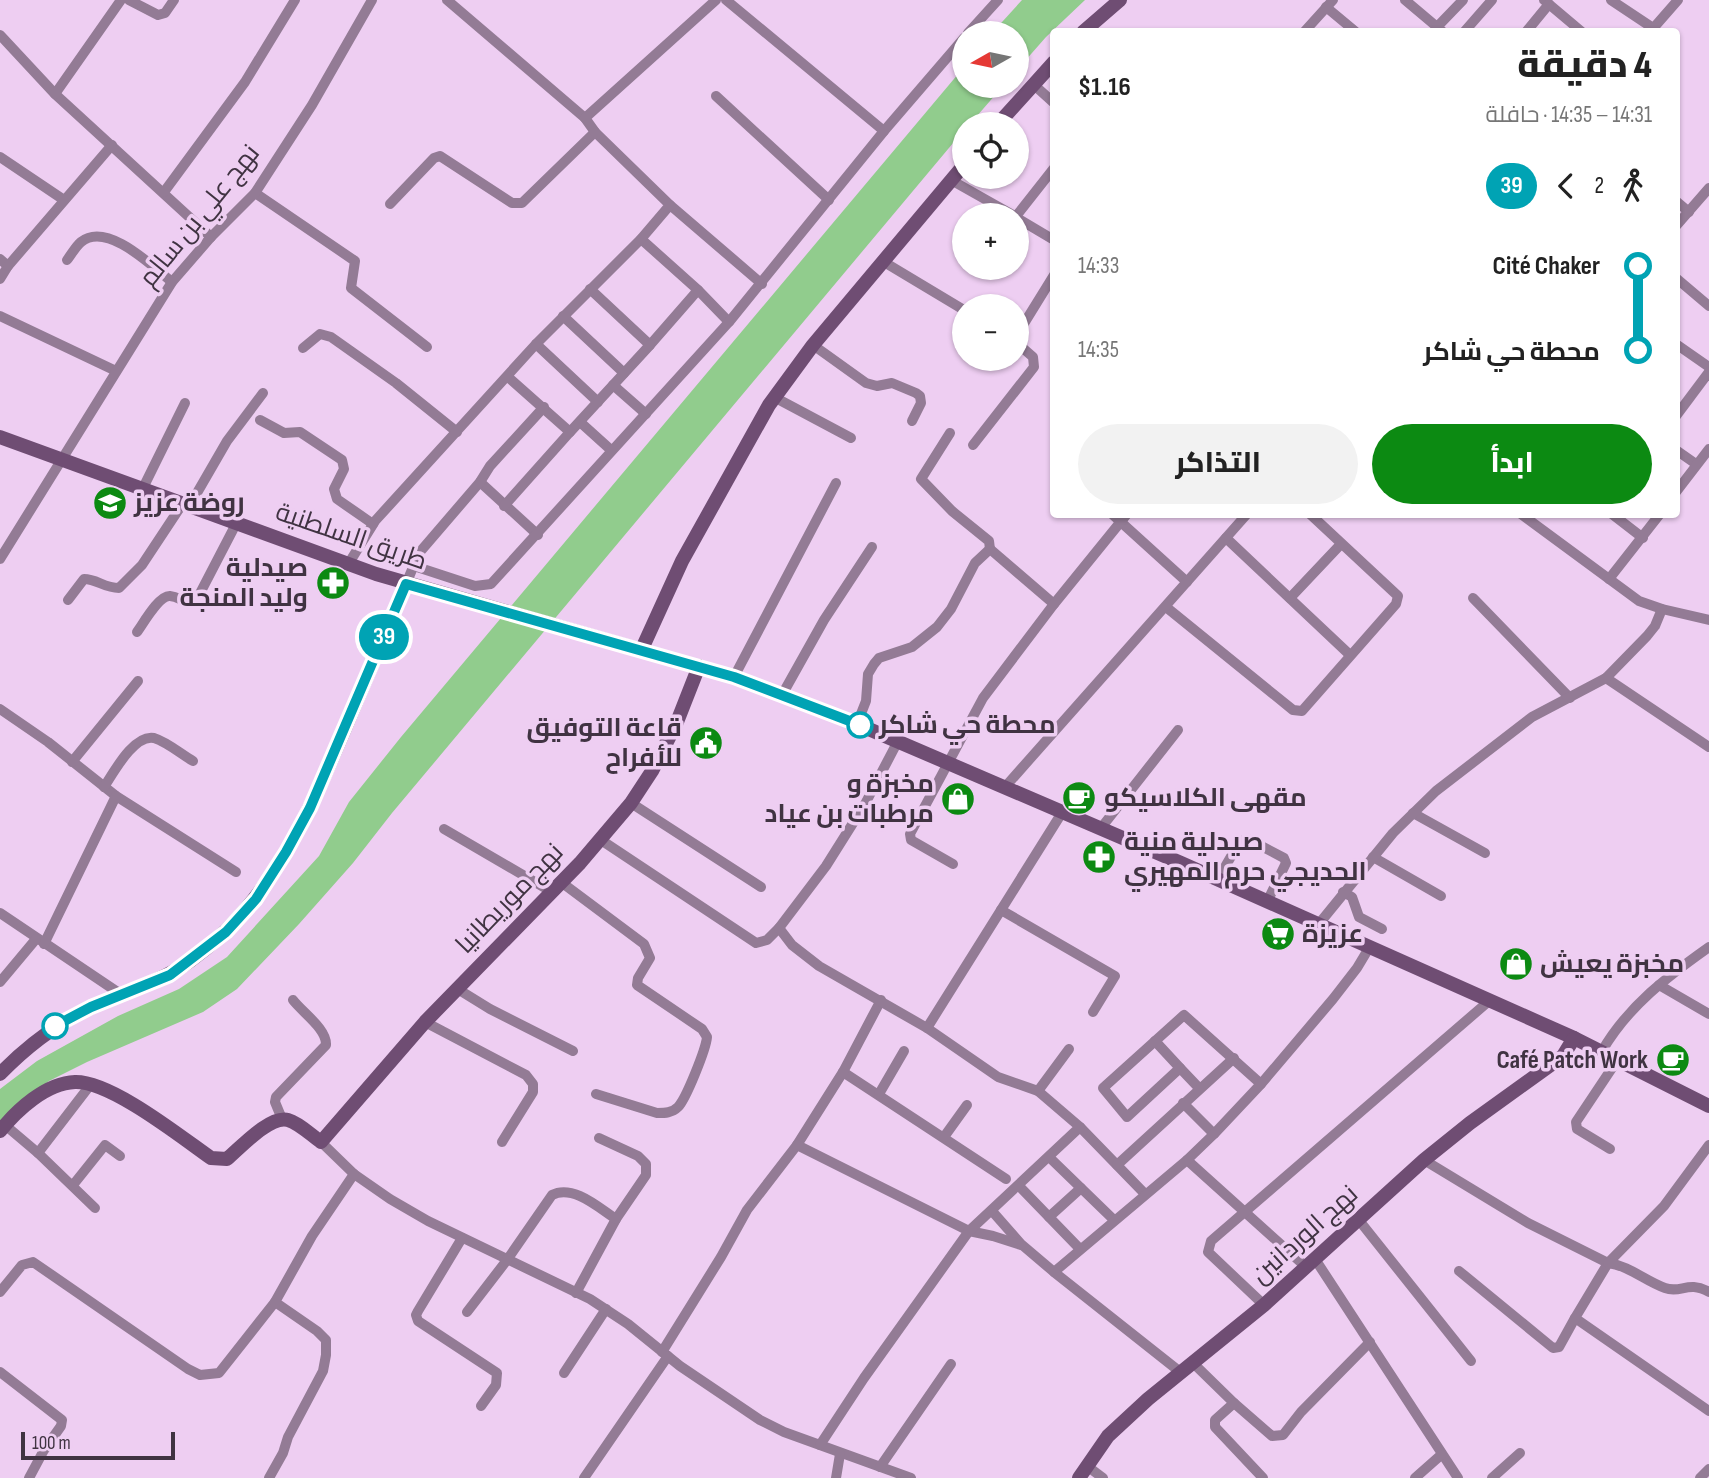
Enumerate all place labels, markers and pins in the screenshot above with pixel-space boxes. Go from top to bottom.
school or university icon: روضة عزيز [91,484,129,522]
place label: روضة عزيز [133,488,245,519]
place label: صيدلية وليد المنجة [180,553,308,614]
pharmacy icon: صيدلية وليد المنجة [314,564,352,602]
place label: محطة حي شاكر [878,710,1056,745]
marker: محطة حي شاكر [847,712,873,738]
place label: قاعة التوفيق للأفراح [526,713,682,774]
public building icon: قاعة التوفيق للأفراح [687,724,725,762]
place label: مخبزة و مرطبات بن عياد [765,769,934,830]
cafe icon: مقهى الكلاسيكو [1060,779,1098,817]
shop icon: مخبزة و مرطبات بن عياد [939,780,977,818]
place label: مقهى الكلاسيكو [1104,783,1307,814]
place label: صيدلية منية الحديجي حرم المهيري [1124,827,1367,892]
pharmacy icon: صيدلية منية الحديجي حرم المهيري [1080,838,1118,876]
supermarket icon: عزيزة [1259,915,1297,953]
place label: عزيزة [1302,919,1363,950]
shop icon: مخبزة يعيش [1497,945,1535,983]
place label: مخبزة يعيش [1540,949,1684,980]
unlabelled marker [42,1013,68,1039]
cafe icon: Café Patch Work [1654,1041,1692,1079]
place label: Café Patch Work [1496,1045,1648,1076]

